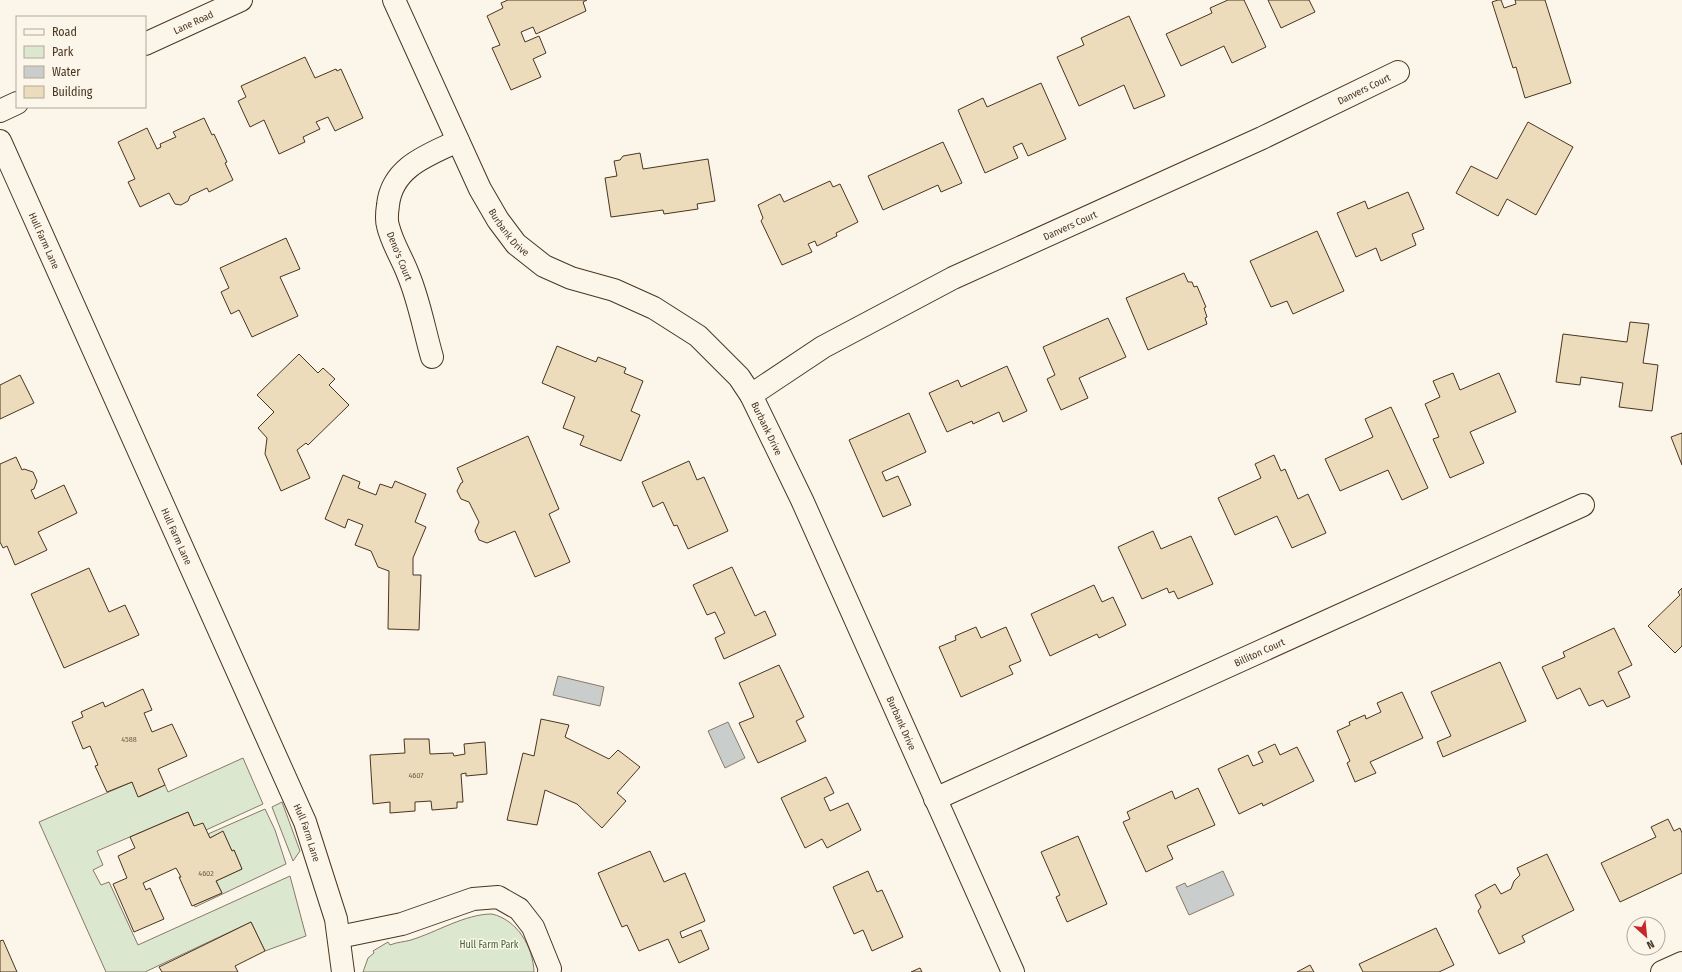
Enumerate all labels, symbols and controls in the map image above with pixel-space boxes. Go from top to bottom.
street label: Lane Road [172,8,215,37]
legend [16,16,146,108]
text: Road [52,25,77,39]
text: Park [52,45,74,59]
text: Water [52,65,81,79]
street label: Danvers Court [1336,71,1393,107]
text: Building [52,85,93,99]
street label: Burbank Drive [486,207,531,259]
street label: Danvers Court [1042,208,1100,243]
street label: Hull Farm Lane [26,211,62,271]
street label: Deno's Court [384,230,415,283]
street label: Burbank Drive [748,400,784,457]
street label: Hull Farm Lane [158,506,194,567]
street label: Billiton Court [1233,636,1287,669]
street label: Burbank Drive [884,695,918,752]
house number: 4588 [121,735,137,744]
house number: 4607 [408,771,424,780]
street label: Hull Farm Lane [291,802,322,863]
house number: 4602 [198,869,214,878]
north arrow [1626,916,1666,956]
text: N [1644,937,1656,952]
park label: Hull Farm Park [460,939,519,951]

